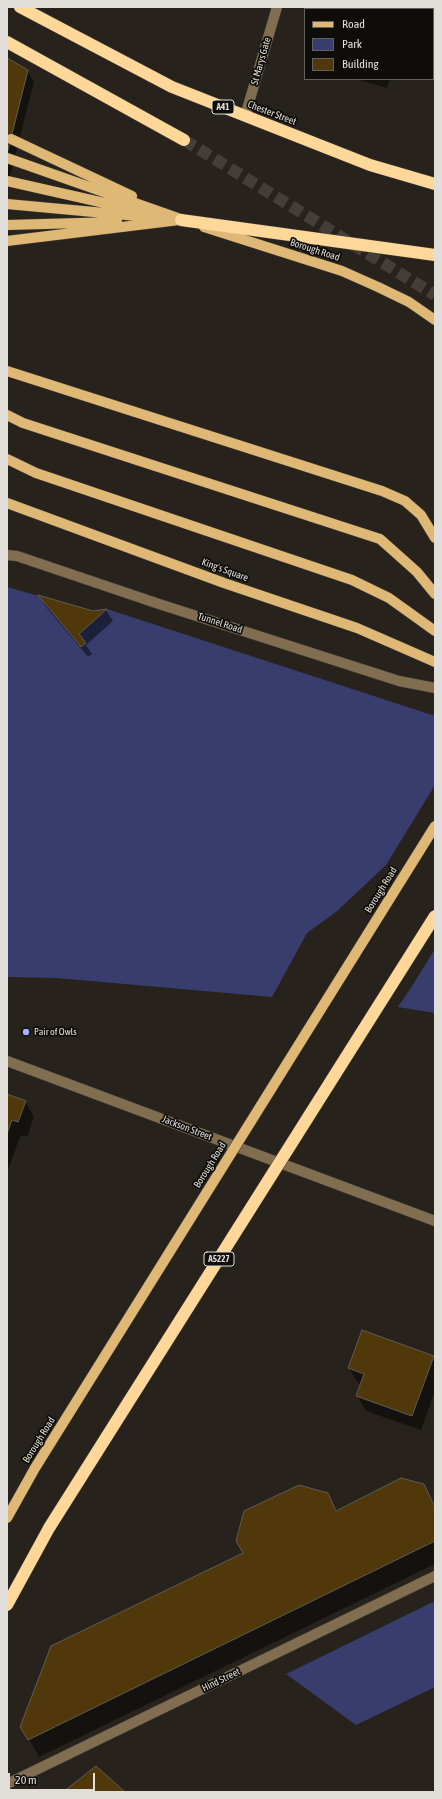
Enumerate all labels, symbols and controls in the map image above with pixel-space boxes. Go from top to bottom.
legend [304,8,434,80]
text: Road [342,17,365,31]
street label: St Marys Gate [248,36,274,86]
text: Park [342,37,362,51]
text: Building [342,57,379,71]
street label: Chester Street [246,98,298,128]
road number: A41 [212,100,234,114]
street label: Borough Road [289,236,341,264]
street label: King's Square [200,556,250,584]
street label: Tunnel Road [196,610,244,636]
street label: Borough Road [362,865,400,915]
place label: Pair of Owls [34,1026,77,1038]
marker: Pair of Owls [21,1027,31,1037]
street label: Jackson Street [160,1113,214,1143]
street label: Borough Road [191,1140,229,1190]
road number: A5227 [204,1252,234,1266]
street label: Borough Road [20,1415,58,1465]
street label: Hind Street [200,1666,242,1694]
scale bar [10,1765,97,1791]
text: 20 m [15,1773,37,1787]

